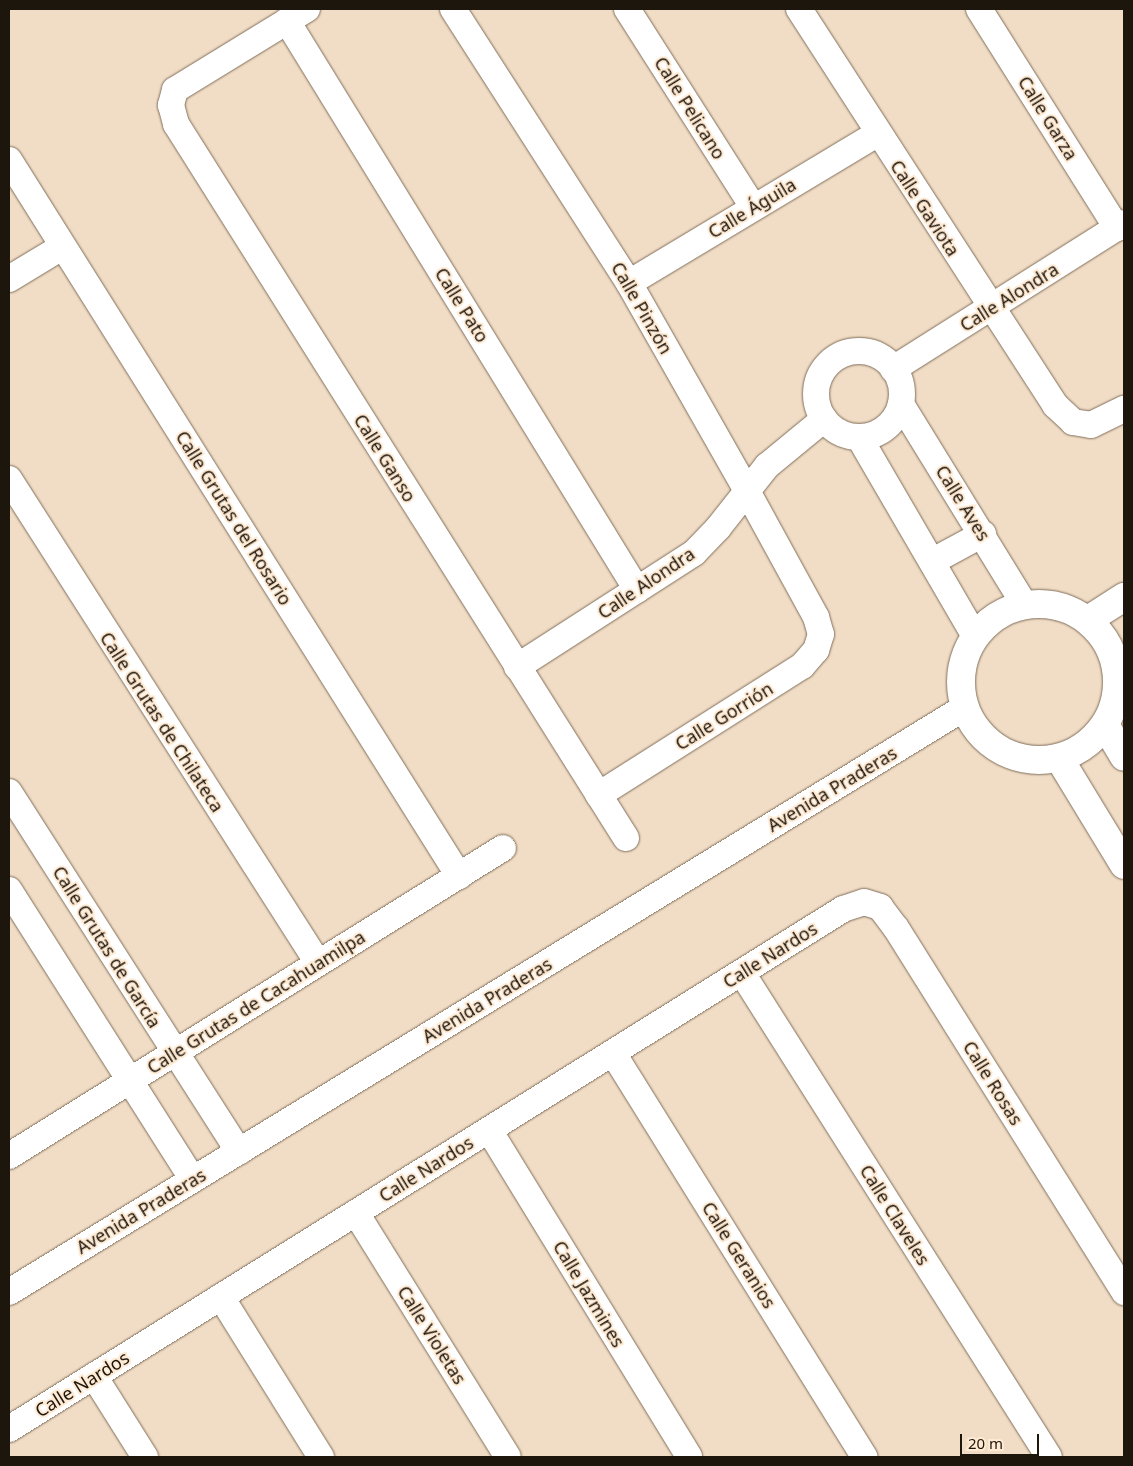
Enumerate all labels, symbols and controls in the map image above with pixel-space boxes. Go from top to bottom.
street label: Calle Pelicano [650,53,730,163]
street label: Calle Garza [1014,72,1082,164]
street label: Calle Gaviota [886,156,964,260]
street label: Calle Águila [704,173,800,243]
street label: Calle Pinzón [607,258,677,358]
street label: Calle Alondra [956,258,1062,336]
street label: Calle Pato [431,264,493,346]
street label: Calle Ganso [349,410,421,506]
street label: Calle Grutas del Rosario [171,427,297,609]
street label: Calle Aves [931,461,995,545]
street label: Calle Alondra [594,543,698,623]
street label: Calle Grutas de Chilateca [96,628,228,816]
street label: Calle Gorrión [671,677,777,755]
street label: Avenida Praderas [763,742,901,836]
street label: Calle Grutas de García [48,862,166,1032]
street label: Calle Nardos [719,917,821,993]
street label: Calle Grutas de Cacahuamilpa [143,926,369,1078]
street label: Avenida Praderas [418,953,556,1047]
street label: Calle Rosas [959,1037,1027,1129]
street label: Calle Nardos [375,1131,477,1207]
street label: Calle Claveles [856,1161,934,1269]
street label: Avenida Praderas [72,1164,210,1258]
street label: Calle Geranios [698,1198,780,1312]
street label: Calle Jazmines [549,1237,629,1351]
street label: Calle Violetas [393,1282,471,1388]
street label: Calle Nardos [31,1346,133,1422]
scale bar [963,1424,1042,1456]
text: 20 m [968,1433,1003,1453]

